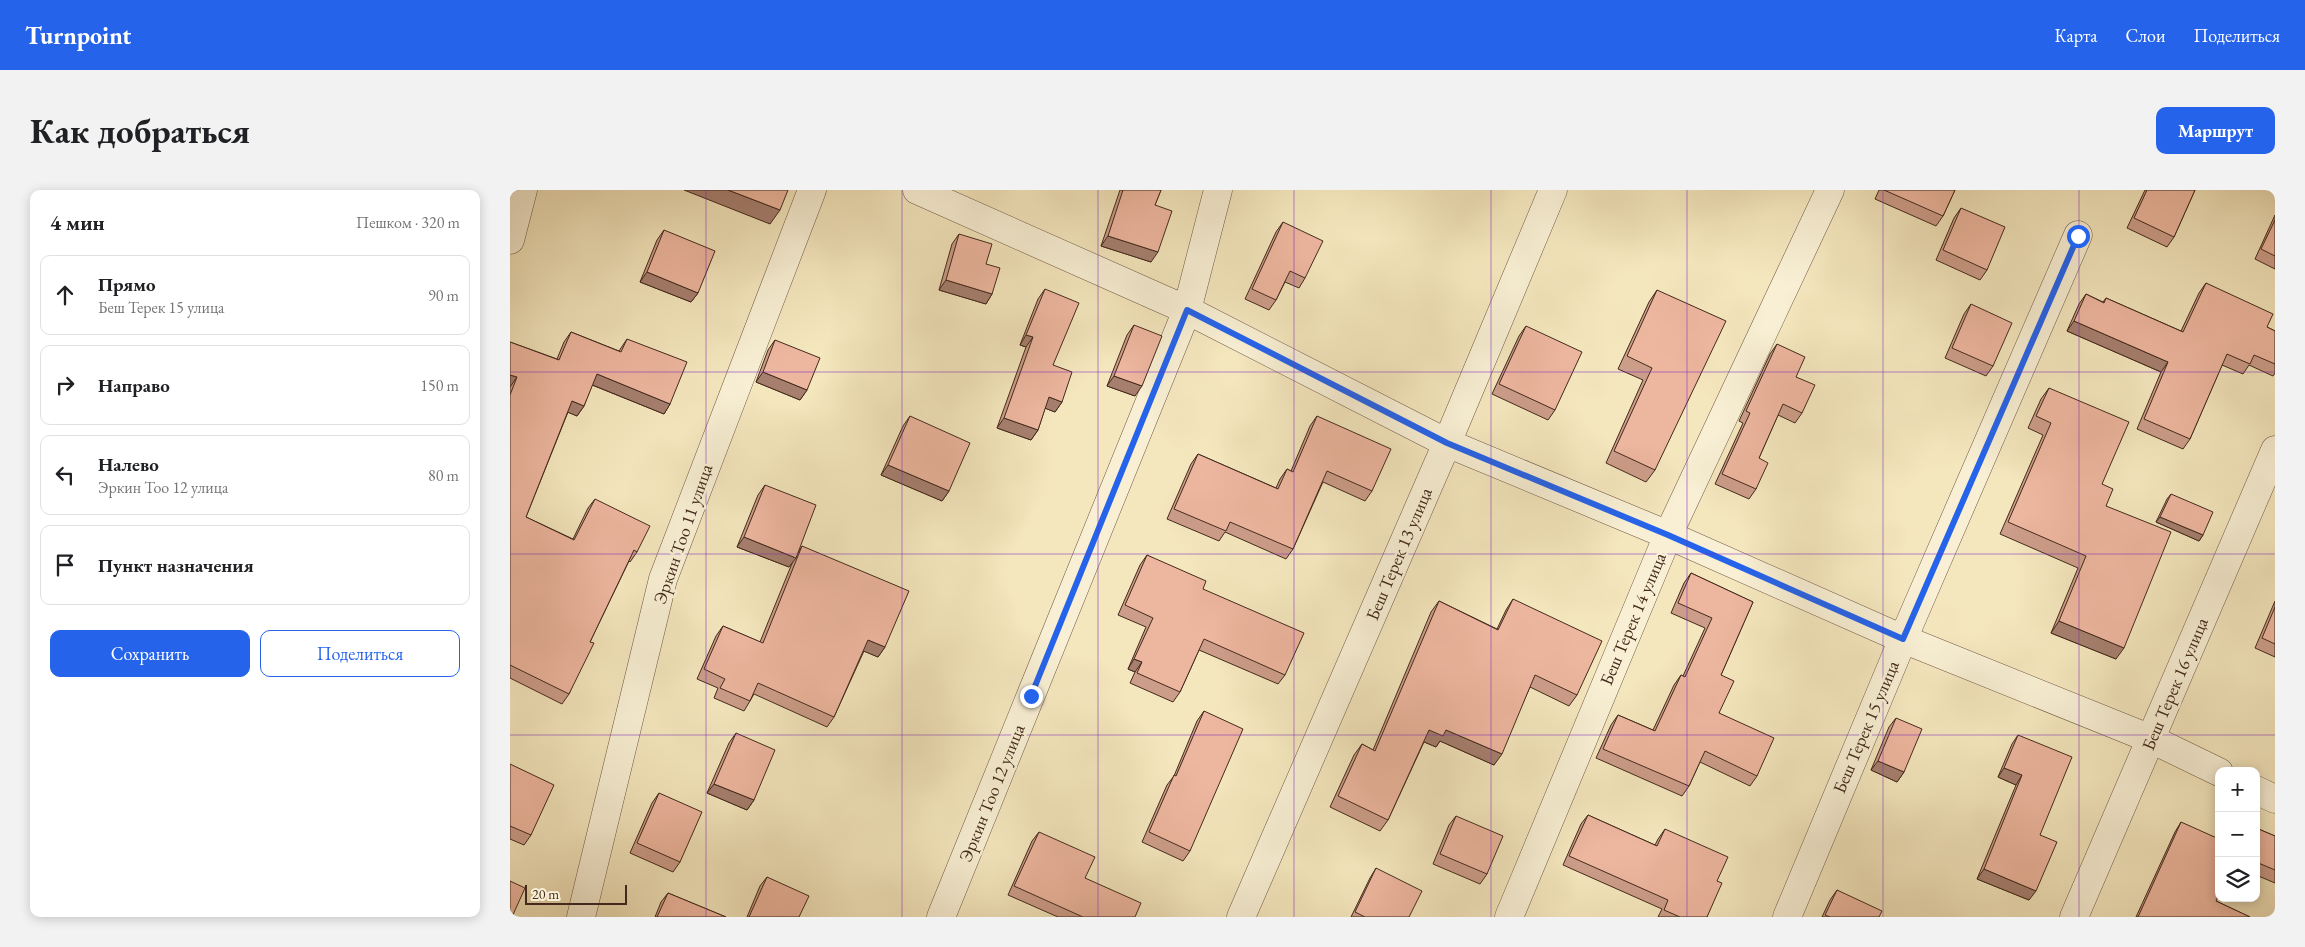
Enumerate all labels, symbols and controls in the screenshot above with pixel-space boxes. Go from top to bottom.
text: Turnpoint [25,20,131,51]
text: Карта [2055,24,2098,47]
text: Слои [2126,24,2165,47]
text: Поделиться [2193,24,2280,47]
button: Маршрут [2156,107,2275,154]
text: Как добраться [30,108,250,153]
text: 4 мин [50,209,105,236]
text: Пешком · 320 m [356,212,460,233]
route start [2067,225,2090,248]
text: Прямо [98,272,156,297]
icon: ahead [51,281,79,309]
text: 90 m [428,285,459,306]
text: Беш Терек 15 улица [98,297,225,318]
icon: right [51,371,79,399]
text: Направо [98,373,170,398]
text: 150 m [420,375,459,396]
text: Налево [98,452,159,477]
street label: Эркин Тоо 11 улица [648,460,718,607]
icon: left [51,461,79,489]
text: 80 m [428,465,459,486]
text: Эркин Тоо 12 улица [98,477,228,498]
street label: Беш Терек 13 улица [1360,483,1437,624]
street label: Беш Терек 14 улица [1594,548,1671,689]
icon: arrive [51,551,79,579]
text: Пункт назначения [98,553,254,578]
street label: Беш Терек 16 улица [2136,613,2213,754]
button: Сохранить [50,630,250,677]
button: Поделиться [260,630,460,677]
street label: Беш Терек 15 улица [1827,656,1904,797]
route end [1020,685,1043,708]
street label: Эркин Тоо 12 улица [953,720,1030,865]
map controls [2215,767,2260,902]
button: + [2215,767,2260,812]
button: − [2215,812,2260,857]
button: layers [2215,857,2260,902]
scale bar [525,882,628,905]
text: 20 m [532,885,559,903]

